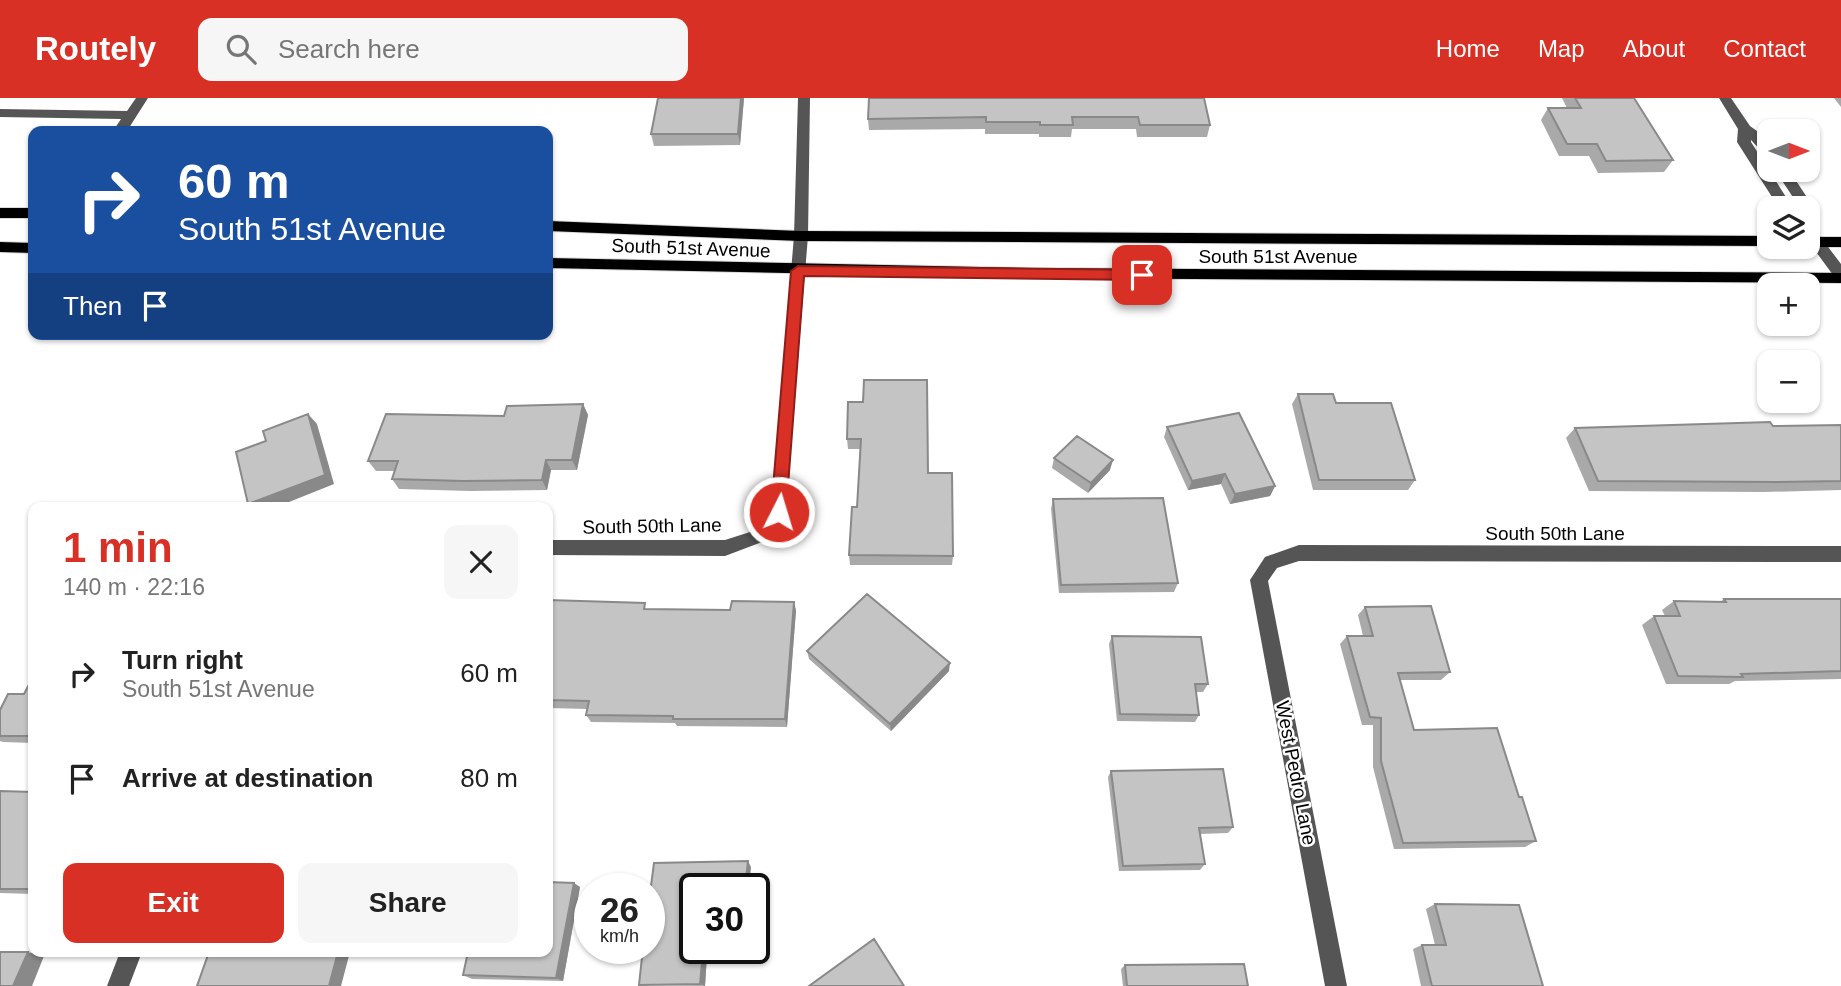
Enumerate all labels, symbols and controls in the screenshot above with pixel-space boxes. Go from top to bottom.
search box [198,18,688,81]
text: Routely [35,30,156,67]
icon: search [222,30,260,68]
text: Search here [278,34,420,64]
text: Home [1436,35,1500,62]
text: Map [1538,35,1585,62]
text: About [1623,35,1685,62]
text: Contact [1723,35,1806,62]
north arrow [1757,119,1820,182]
map controls [1757,119,1820,413]
icon: right [63,154,154,245]
text: 60 m [178,154,290,208]
button: layers [1757,196,1820,259]
text: South 51st Avenue [178,211,446,247]
street label: South 51st Avenue [611,235,771,261]
pin [1112,245,1172,305]
street label: South 51st Avenue [1198,246,1358,267]
icon: arrive [1123,256,1161,294]
button: + [1757,273,1820,336]
icon: arrive [136,287,174,325]
text: Then [63,291,122,321]
button: − [1757,350,1820,413]
position arrow [742,475,816,549]
street label: South 50th Lane [582,514,722,538]
street label: South 50th Lane [1485,523,1625,544]
text: 1 min [63,524,173,571]
button: close [444,525,518,599]
text: 140 m · 22:16 [63,574,205,600]
text: Turn right [122,645,243,675]
icon: right [63,655,101,693]
text: 60 m [460,658,518,688]
text: South 51st Avenue [122,676,315,702]
street label: West Pedro Lane [1272,699,1320,847]
icon: arrive [63,760,101,798]
text: Arrive at destination [122,763,373,793]
text: 80 m [460,763,518,793]
button: Exit [63,863,284,943]
button: Share [298,863,518,943]
speed limit sign: 30 [679,873,770,964]
text: 26 [600,890,639,929]
text: km/h [600,926,639,946]

